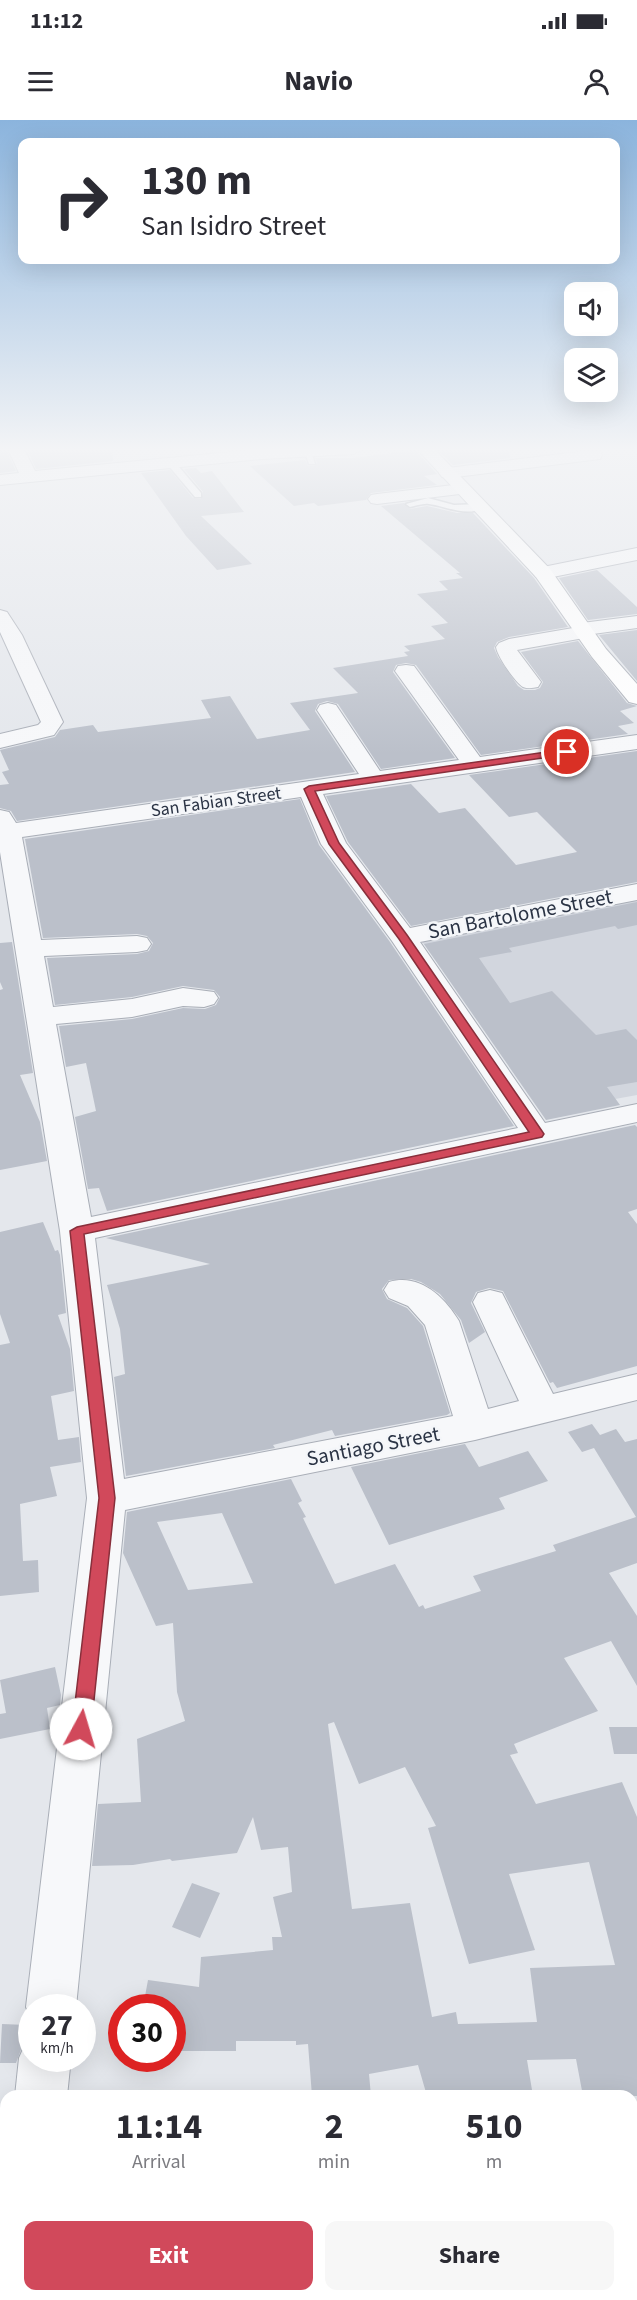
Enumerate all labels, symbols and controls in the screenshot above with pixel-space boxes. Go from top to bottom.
text: 11:12 [30,5,83,37]
text: Navio [284,62,353,101]
icon: menu [24,65,57,98]
icon: person [580,65,613,98]
text: 130 m [141,151,252,211]
icon: right [42,162,120,240]
text: San Isidro Street [141,207,326,246]
map controls [564,282,618,402]
button: sound [564,282,618,336]
button: layers [564,348,618,402]
pin [541,726,592,777]
icon: arrive [550,735,583,768]
street label: San Fabian Street [149,780,283,824]
street label: San Bartolome Street [425,881,615,947]
street label: Santiago Street [304,1418,442,1474]
position arrow [49,1697,113,1761]
speed limit sign: 30 [108,1994,186,2072]
text: 27 [41,2004,73,2047]
text: km/h [40,2038,74,2059]
text: 11:14 [115,2101,202,2152]
text: 2 [324,2101,343,2152]
text: 510 [466,2101,523,2152]
text: Arrival [132,2148,186,2176]
text: min [318,2148,350,2176]
text: m [486,2148,502,2176]
button: Exit [24,2221,313,2290]
button: Share [325,2221,614,2290]

